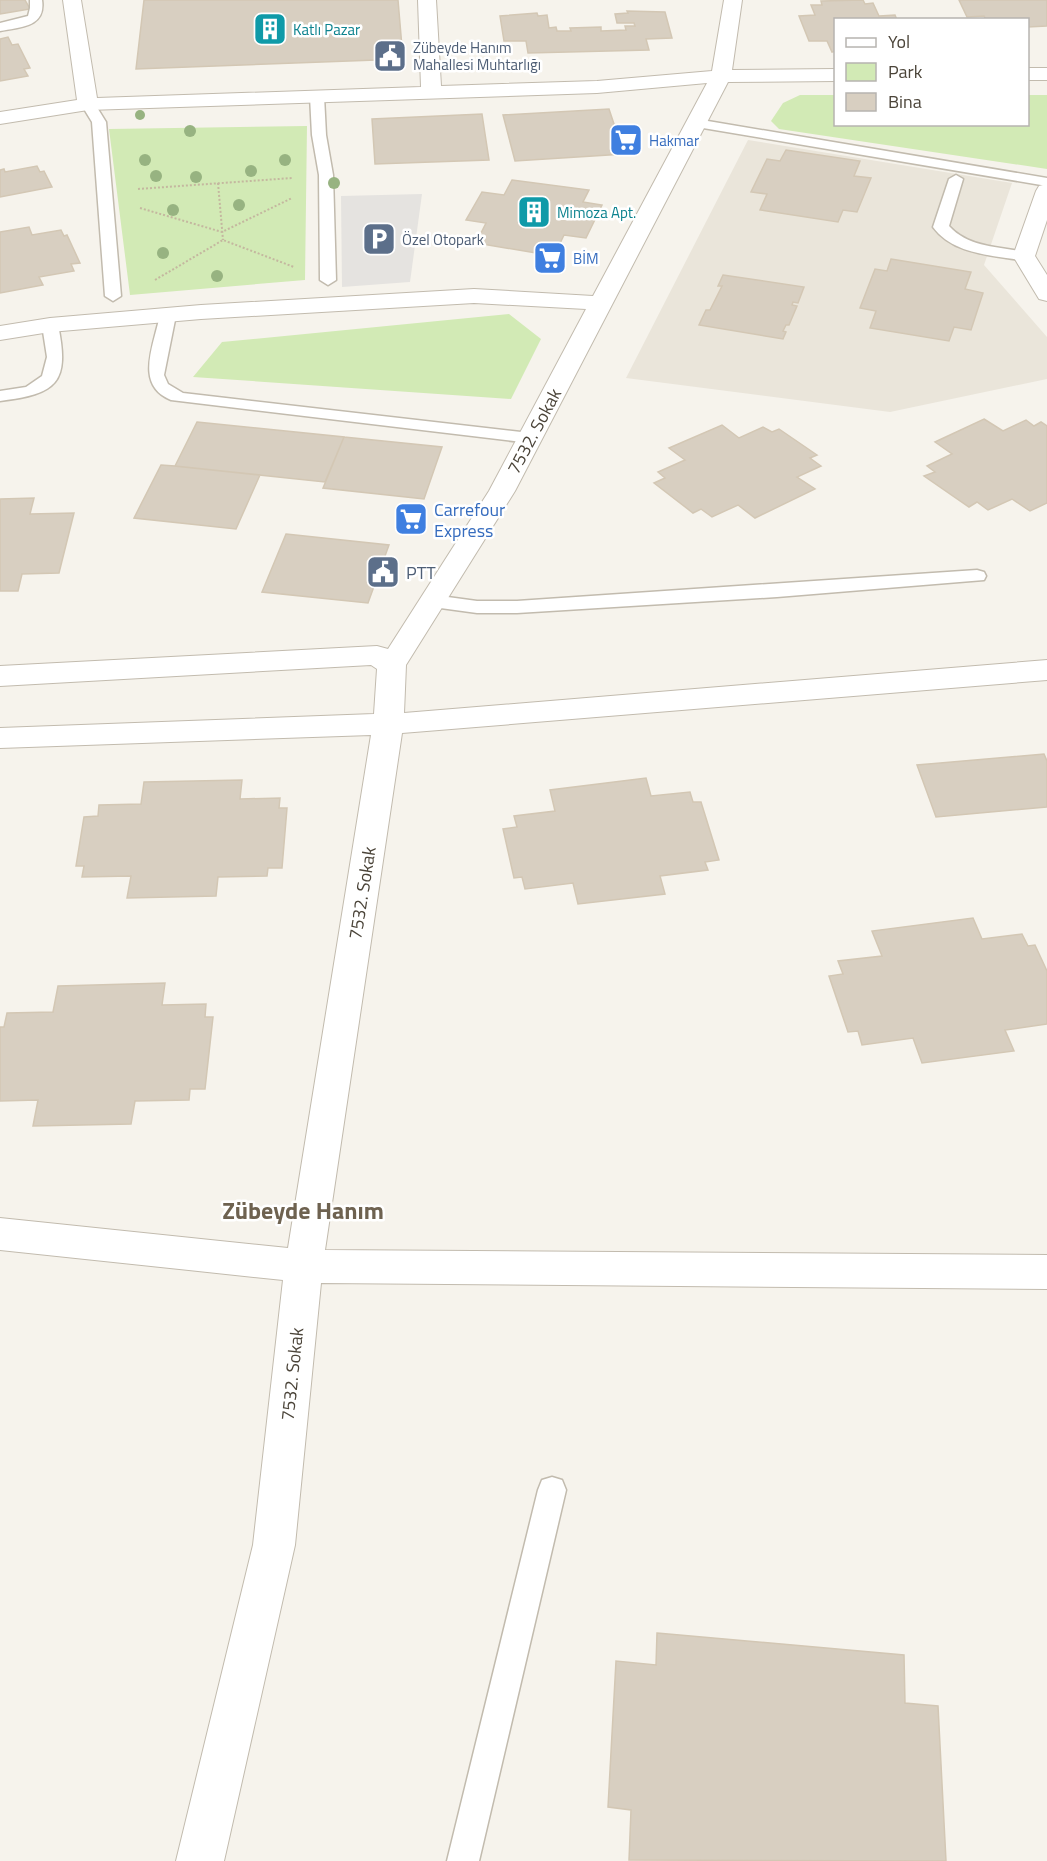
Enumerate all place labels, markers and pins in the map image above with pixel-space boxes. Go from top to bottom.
building icon: Katlı Pazar [252,11,288,47]
place label: Katlı Pazar [293,18,360,41]
place label: Zübeyde Hanım Mahallesi Muhtarlığı [413,36,541,76]
public building icon: Zübeyde Hanım Mahallesi Muhtarlığı [372,38,408,74]
supermarket icon: Hakmar [608,122,644,158]
place label: Hakmar [649,129,699,152]
building icon: Mimoza Apt. [516,194,552,230]
place label: Mimoza Apt. [557,201,636,224]
parking icon: Özel Otopark [361,221,397,257]
place label: Özel Otopark [402,228,484,251]
supermarket icon: BİM [532,240,568,276]
place label: BİM [573,247,599,270]
place label: Carrefour Express [434,496,505,544]
supermarket icon: Carrefour Express [393,501,429,537]
public building icon: PTT [365,554,401,590]
place label: PTT [406,559,436,586]

